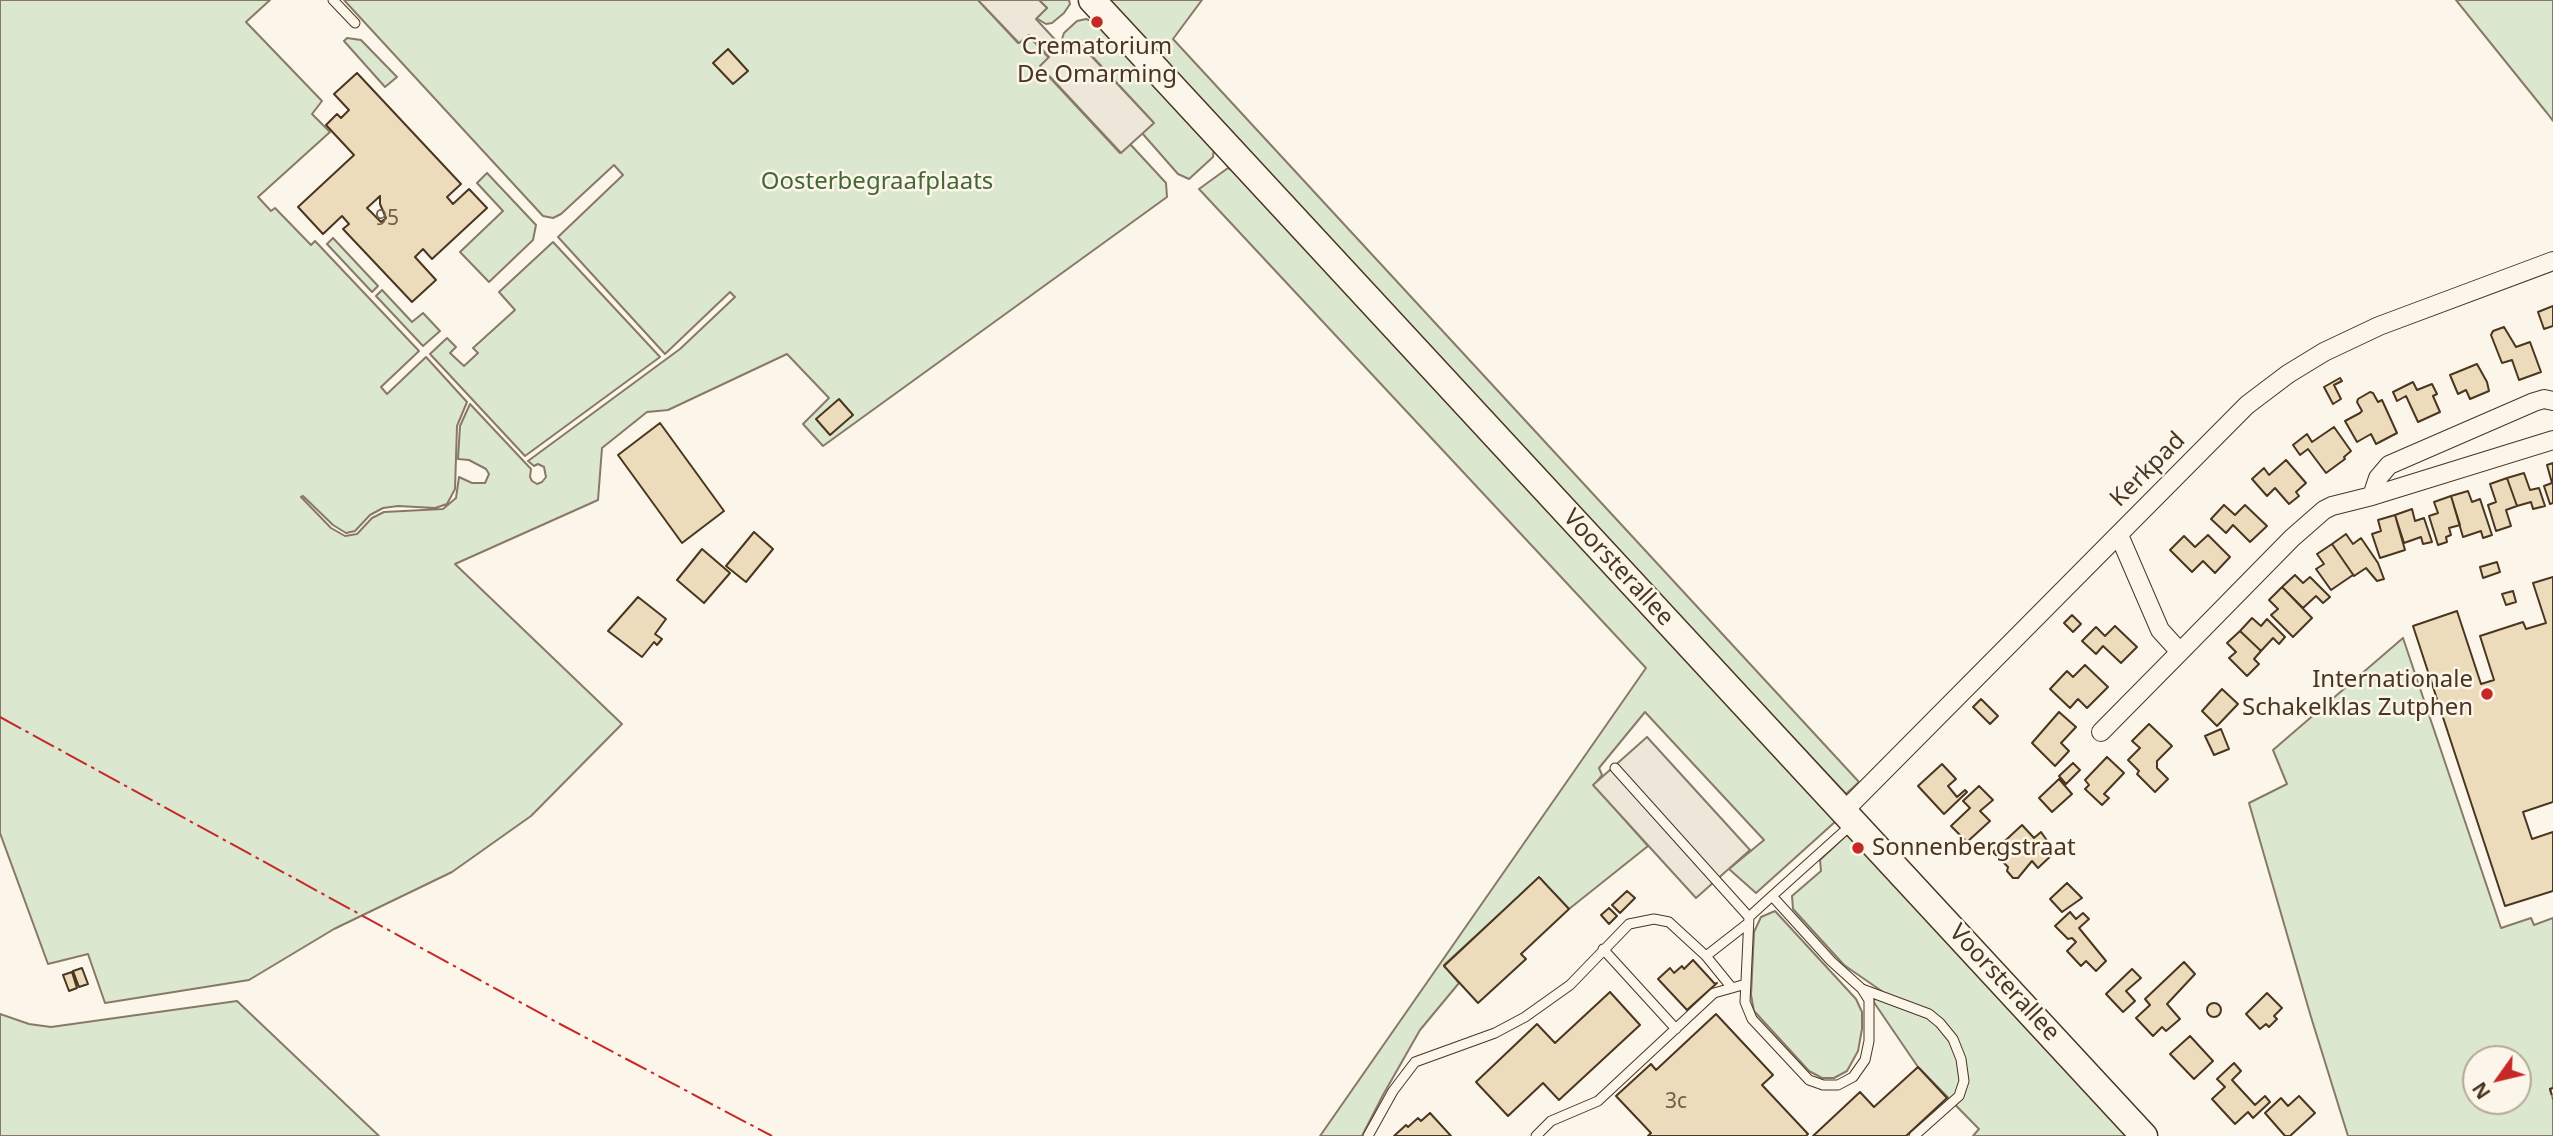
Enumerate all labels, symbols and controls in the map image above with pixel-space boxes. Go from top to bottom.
marker: Crematorium De Omarming [1089,14,1105,30]
place label: Crematorium De Omarming [1017,33,1177,89]
park label: Oosterbegraafplaats [761,168,993,196]
house number: 95 [375,206,399,232]
street label: Kerkpad [2105,427,2191,513]
street label: Voorsterallee [1557,504,1679,632]
place label: Internationale Schakelklas Zutphen [2242,666,2473,722]
marker: Internationale Schakelklas Zutphen [2479,686,2495,702]
place label: Sonnenbergstraat [1872,834,2076,862]
marker: Sonnenbergstraat [1850,840,1866,856]
street label: Voorsterallee [1943,919,2065,1047]
north arrow [2462,1045,2532,1115]
text: N [2466,1077,2496,1104]
house number: 3c [1665,1089,1687,1115]

